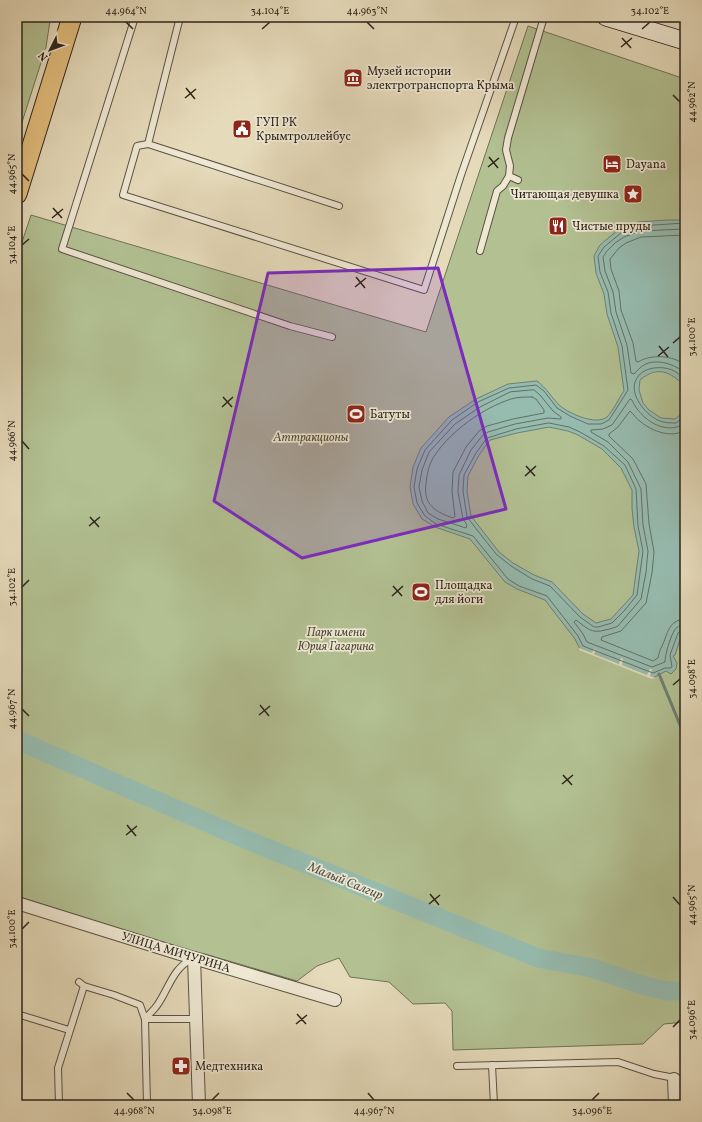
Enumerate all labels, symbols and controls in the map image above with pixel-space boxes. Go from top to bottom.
text: 44.964°N [105,4,147,18]
text: 34.104°E [251,4,289,18]
text: 44.963°N [346,4,388,18]
text: 34.102°E [631,4,669,18]
north arrow [30,30,70,70]
text: N [35,48,52,64]
place label: Музей истории электротранспорта Крыма [367,64,514,94]
museum icon: Музей истории электротранспорта Крыма [342,67,364,89]
text: 44.962°N [685,81,699,123]
place label: ГУП РК Крымтроллейбус [256,115,351,145]
public building icon: ГУП РК Крымтроллейбус [231,118,253,140]
text: 44.965°N [5,153,19,194]
hotel icon: Dayana [601,153,623,175]
place label: Dayana [626,157,666,173]
place icon: Читающая девушка [622,183,644,205]
place label: Читающая девушка [510,187,619,203]
restaurant icon: Чистые пруды [547,215,569,237]
place label: Чистые пруды [572,219,651,235]
text: 34.104°E [5,226,19,264]
text: 34.100°E [685,317,699,357]
sports icon: Батуты [345,403,367,425]
place label: Батуты [370,407,410,423]
text: 44.966°N [5,420,19,462]
park label: Аттракционы [273,430,349,446]
text: 34.102°E [5,568,19,606]
place label: Площадка для йоги [435,578,492,608]
sports icon: Площадка для йоги [410,581,432,603]
park label: Парк имени Юрия Гагарина [298,625,375,655]
text: 34.098°E [685,659,699,699]
text: 44.967°N [5,688,19,729]
water label: Малый Салгир [304,858,385,905]
text: 44.965°N [685,884,699,925]
text: 34.100°E [5,909,19,949]
street label: УЛИЦА МИЧУРИНА [119,929,233,977]
text: 34.096°E [685,1000,699,1040]
pharmacy icon: Медтехника [170,1055,192,1077]
place label: Медтехника [195,1059,263,1075]
text: 44.968°N [113,1104,155,1118]
text: 34.098°E [192,1104,232,1118]
text: 44.967°N [354,1104,395,1118]
text: 34.096°E [572,1104,612,1118]

